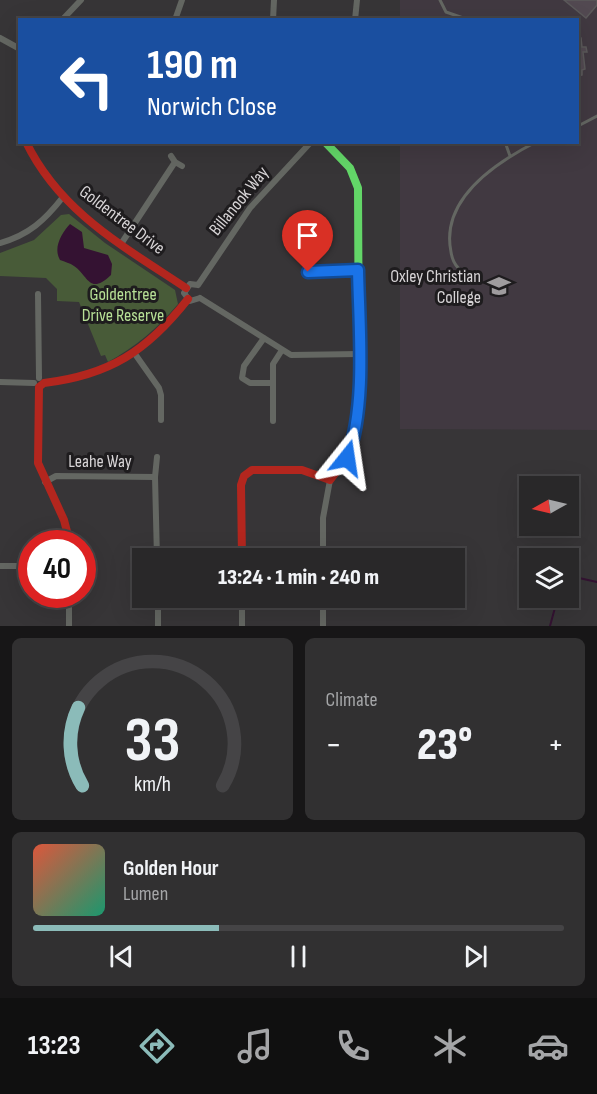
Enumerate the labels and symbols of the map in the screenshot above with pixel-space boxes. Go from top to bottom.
street label: Billanook Way [205,162,273,240]
street label: Goldentree Drive [75,181,169,259]
pin [282,210,333,272]
place label: Oxley Christian College [390,266,481,308]
school or university icon: Oxley Christian College [486,273,512,299]
park label: Goldentree Drive Reserve [82,284,164,326]
position arrow [315,426,379,490]
street label: Leahe Way [68,451,132,472]
north arrow [519,476,579,536]
speed limit sign: 40 [18,530,96,608]

